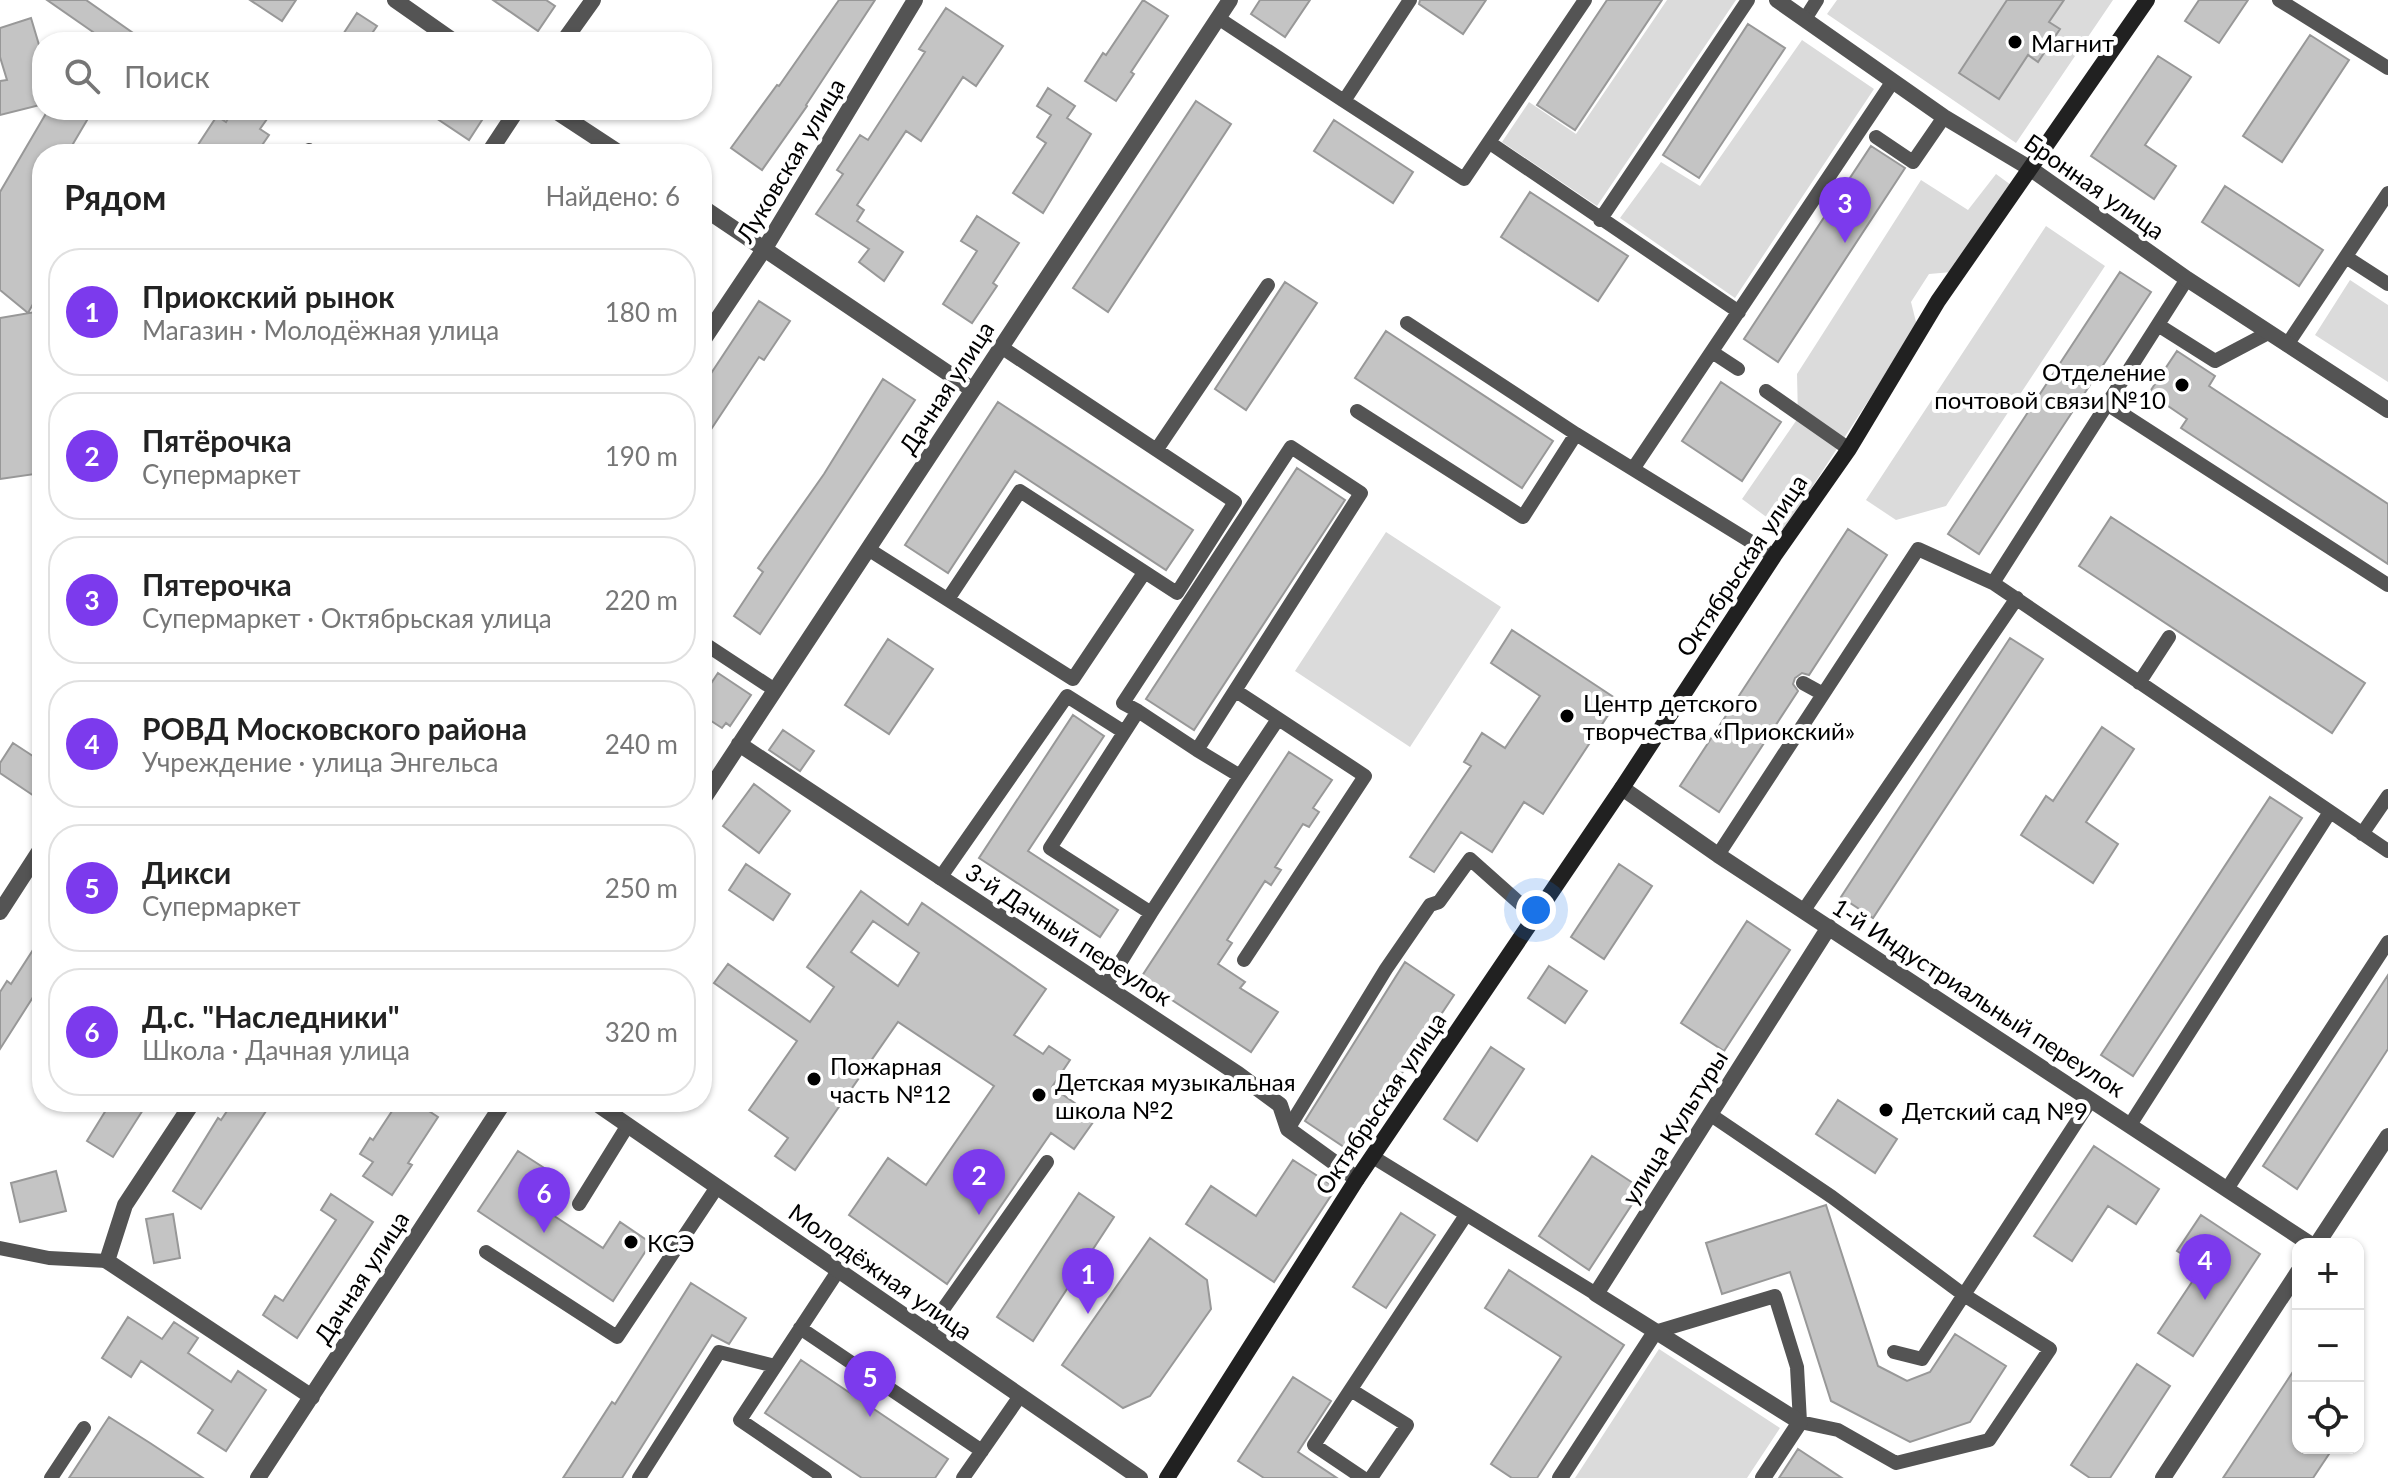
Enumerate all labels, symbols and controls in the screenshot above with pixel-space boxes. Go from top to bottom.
place label: Магнит [2031,28,2114,57]
search box [32,32,712,120]
marker: Магнит [2006,33,2024,51]
icon: search [60,54,104,98]
text: Поиск [124,58,210,94]
street label: Луковская улица [729,73,850,248]
street label: Бронная улица [2019,127,2171,245]
text: Рядом [64,176,166,217]
pin: 3 [1819,177,1871,243]
text: Найдено: 6 [545,180,680,212]
text: Приокский рынок [142,278,395,314]
text: 1 [84,296,100,328]
text: 180 m [605,296,678,328]
text: Магазин · Молодёжная улица [142,314,499,346]
street label: Дачная улица [892,315,1000,459]
place label: Отделение почтовой связи №10 [1934,357,2166,414]
marker: Отделение почтовой связи №10 [2173,376,2191,394]
text: Пятёрочка [142,422,292,458]
text: 2 [84,440,100,472]
text: 190 m [605,440,678,472]
text: Супермаркет [142,458,301,490]
street label: Октябрьская улица [1669,469,1813,661]
text: Пятерочка [142,566,292,602]
text: 3 [84,584,100,616]
text: 220 m [605,584,678,616]
text: Супермаркет · Октябрьская улица [142,602,552,634]
place label: Центр детского творчества «Приокский» [1583,688,1855,745]
marker: Центр детского творчества «Приокский» [1558,707,1576,725]
text: РОВД Московского района [142,710,527,746]
text: 4 [84,728,100,760]
text: 240 m [605,728,678,760]
text: Учреждение · улица Энгельса [142,746,498,778]
text: Дикси [142,854,231,890]
street label: 3-й Дачный переулок [960,856,1178,1012]
text: 5 [84,872,100,904]
text: 250 m [605,872,678,904]
text: Супермаркет [142,890,301,922]
your location [1516,890,1556,930]
street label: 1-й Индустриальный переулок [1827,891,2131,1103]
text: Д.с. "Наследники" [142,998,400,1034]
street label: Октябрьская улица [1308,1007,1452,1199]
text: 6 [84,1016,100,1048]
text: 320 m [605,1016,678,1048]
text: Школа · Дачная улица [142,1034,410,1066]
street label: улица Культуры [1615,1044,1733,1210]
place label: Пожарная часть №12 [830,1051,951,1108]
place label: Детская музыкальная школа №2 [1055,1067,1296,1124]
marker: Пожарная часть №12 [805,1070,823,1088]
marker: Детская музыкальная школа №2 [1030,1086,1048,1104]
place label: Детский сад №9 [1902,1096,2088,1125]
marker: Детский сад №9 [1877,1101,1895,1119]
pin: 2 [953,1149,1005,1215]
pin: 6 [518,1167,570,1233]
street label: Молодёжная улица [784,1197,978,1345]
street label: Дачная улица [307,1205,415,1349]
place label: КСЭ [647,1228,695,1257]
marker: КСЭ [622,1233,640,1251]
pin: 4 [2179,1234,2231,1300]
map controls [2292,1238,2364,1454]
button: + [2292,1238,2364,1310]
pin: 1 [1062,1248,1114,1314]
button: − [2292,1310,2364,1382]
pin: 5 [844,1351,896,1417]
button: locate [2292,1382,2364,1454]

